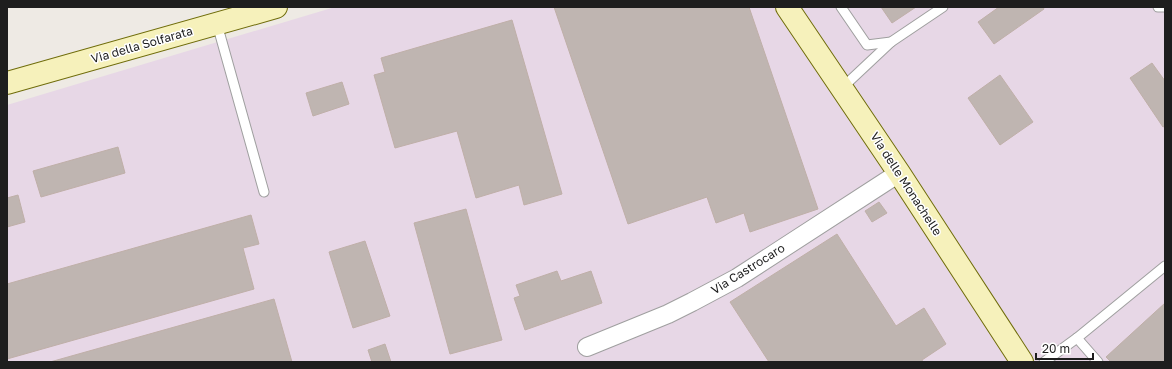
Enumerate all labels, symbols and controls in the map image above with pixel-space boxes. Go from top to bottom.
street label: Via della Solfarata [89,23,194,66]
street label: Via delle Monachelle [867,129,945,238]
street label: Via Castrocaro [708,240,787,297]
scale bar [1036,335,1093,361]
text: 20 m [1042,341,1070,356]

